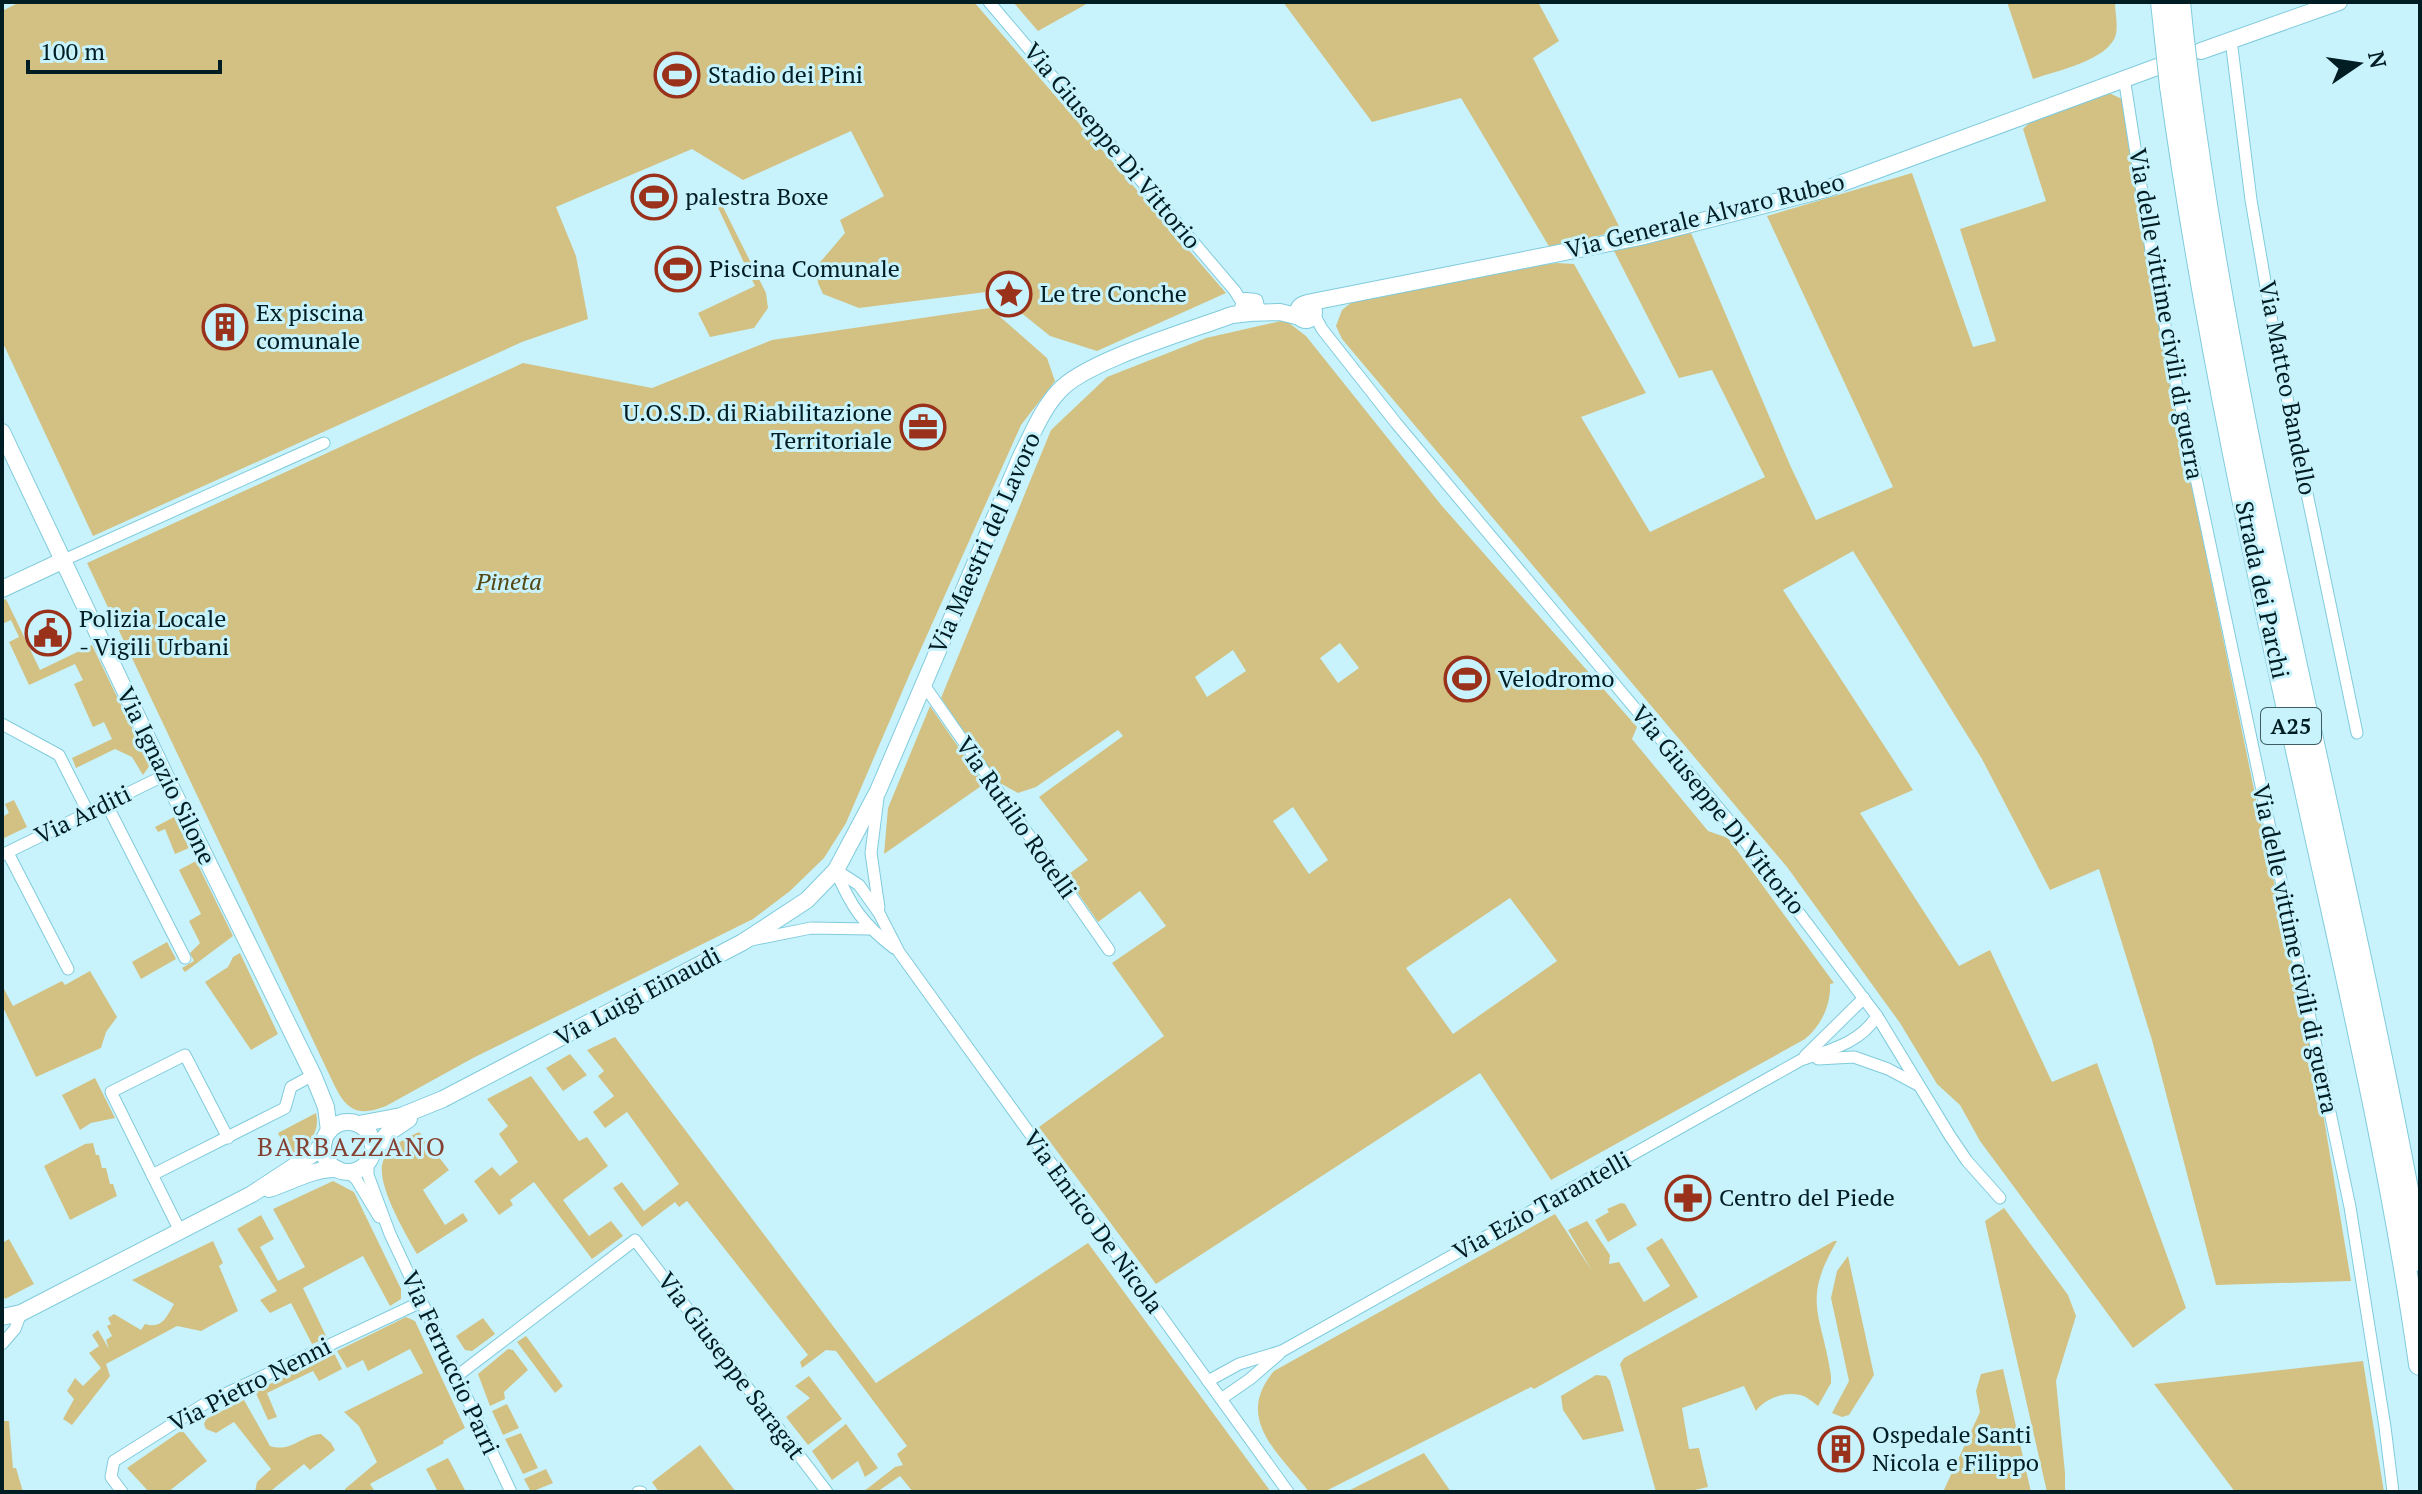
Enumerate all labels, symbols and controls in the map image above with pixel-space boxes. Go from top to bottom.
scale bar [28,24,220,74]
north arrow [2318,24,2398,104]
text: 100 m [40,35,105,67]
street label: Via Giuseppe Di Vittorio [1017,35,1209,255]
text: N [2362,48,2394,71]
sports icon: Stadio dei Pini [653,51,701,99]
place label: Stadio dei Pini [708,58,863,90]
street label: Via delle vittime civili di guerra [2122,146,2212,482]
street label: Via Generale Alvaro Rubeo [1562,165,1847,265]
sports icon: palestra Boxe [630,173,678,221]
place label: palestra Boxe [685,180,828,212]
sports icon: Piscina Comunale [654,245,702,293]
place label: Piscina Comunale [709,252,900,284]
place icon: Le tre Conche [985,270,1033,318]
place label: Le tre Conche [1040,277,1187,309]
street label: Via Matteo Bandello [2252,278,2324,498]
place label: Ex piscina comunale [256,296,364,356]
building icon: Ex piscina comunale [201,303,249,351]
place label: U.O.S.D. di Riabilitazione Territoriale [623,396,892,456]
office icon: U.O.S.D. di Riabilitazione Territoriale [899,403,947,451]
street label: Via Maestri del Lavoro [921,427,1047,658]
street label: Strada dei Parchi [2229,498,2297,682]
park label: Pineta [475,565,542,597]
place label: Polizia Locale - Vigili Urbani [79,602,229,662]
public building icon: Polizia Locale - Vigili Urbani [24,609,72,657]
sports icon: Velodromo [1443,655,1491,703]
place label: Velodromo [1498,662,1615,694]
street label: Via Ignazio Silone [110,681,224,870]
street label: Via Giuseppe Di Vittorio [1624,698,1813,921]
road number: A25 [2261,708,2321,744]
street label: Via Rutilio Rotelli [949,730,1085,905]
street label: Via Arditi [29,777,136,851]
street label: Via delle vittime civili di guerra [2245,781,2347,1116]
street label: Via Luigi Einaudi [549,939,726,1053]
street label: Via Enrico De Nicola [1016,1123,1171,1319]
district label: BARBAZZANO [257,1129,447,1163]
street label: Via Ezio Tarantelli [1447,1143,1636,1267]
pharmacy icon: Centro del Piede [1664,1174,1712,1222]
place label: Centro del Piede [1719,1181,1895,1213]
street label: Via Giuseppe Saragat [651,1265,813,1466]
street label: Via Ferruccio Parri [394,1266,508,1460]
street label: Via Pietro Nenni [163,1329,336,1439]
place label: Ospedale Santi Nicola e Filippo [1872,1418,2039,1478]
building icon: Ospedale Santi Nicola e Filippo [1817,1425,1865,1473]

